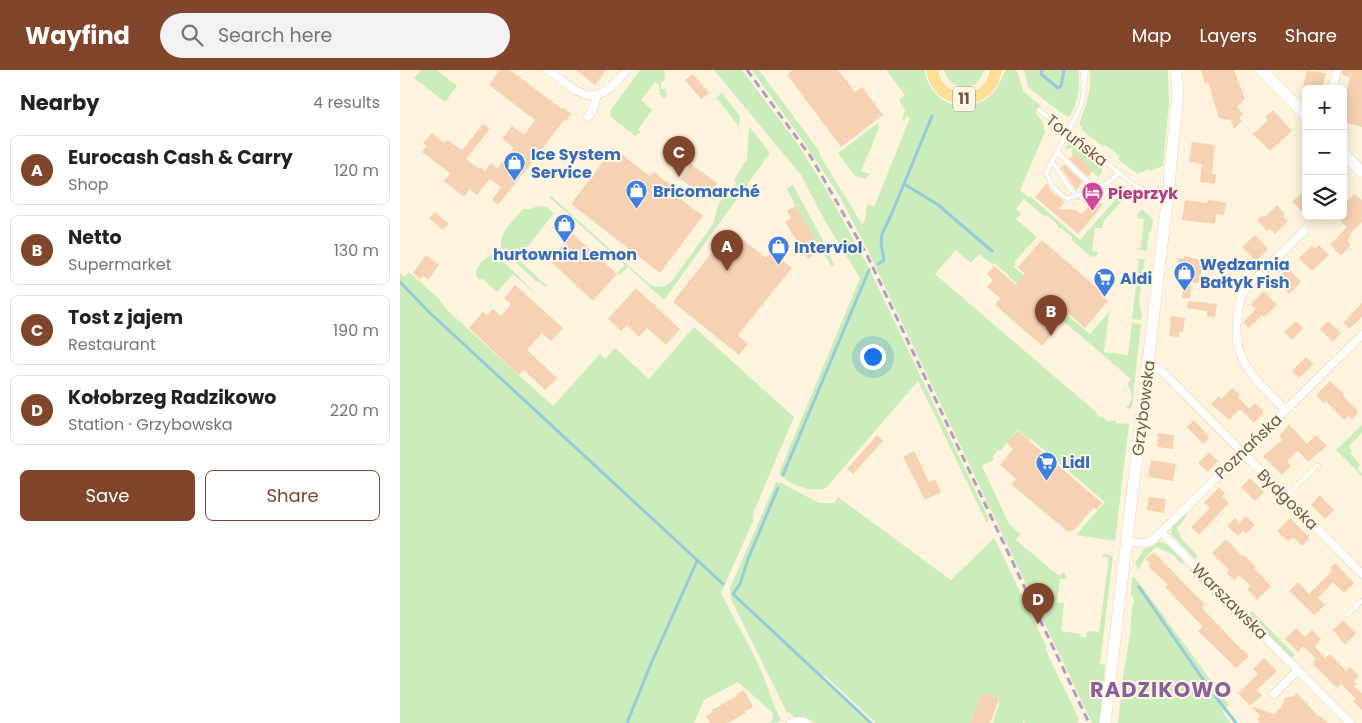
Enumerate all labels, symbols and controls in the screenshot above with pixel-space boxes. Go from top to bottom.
search box [160,13,510,58]
text: Wayfind [25,19,130,52]
icon: search [178,21,206,49]
text: Search here [218,22,332,49]
text: Map [1132,23,1172,48]
text: Layers [1200,23,1257,48]
text: Share [1285,23,1337,48]
map controls [1302,85,1347,220]
button: + [1302,85,1347,130]
road number: 11 [953,86,975,112]
text: Nearby [20,88,100,117]
text: 4 results [313,91,380,114]
street label: Toruńska [1041,109,1112,172]
button: − [1302,130,1347,175]
pin: C [663,136,695,177]
place label: Ice System Service [531,143,621,184]
text: Eurocash Cash & Carry [68,144,293,171]
shop icon: Ice System Service [503,151,527,182]
text: A [31,159,43,182]
text: 120 m [334,159,379,182]
text: Shop [68,173,109,196]
button: layers [1302,175,1347,220]
shop icon: Bricomarché [625,179,649,210]
place label: Bricomarché [653,180,760,203]
hotel icon: Pieprzyk [1080,181,1104,212]
place label: Pieprzyk [1108,182,1178,205]
shop icon: hurtownia Lemon [553,213,577,244]
text: Netto [68,224,122,251]
pin: A [711,230,743,271]
shop icon: Interviol [766,235,790,266]
place label: Interviol [794,236,862,259]
text: B [32,239,42,262]
text: 130 m [334,239,379,262]
place label: hurtownia Lemon [493,243,637,266]
text: Supermarket [68,253,172,276]
place label: Wędzarnia Bałtyk Fish [1200,253,1290,294]
shop icon: Wędzarnia Bałtyk Fish [1172,261,1196,292]
supermarket icon: Aldi [1092,266,1116,297]
place label: Aldi [1120,267,1152,290]
pin: B [1035,295,1067,336]
text: Tost z jajem [68,304,183,331]
text: C [31,319,43,342]
text: 190 m [333,319,379,342]
text: Restaurant [68,333,156,356]
your location [860,344,886,370]
street label: Grzybowska [1126,359,1161,457]
text: Kołobrzeg Radzikowo [68,384,276,411]
text: D [31,399,43,422]
text: 220 m [330,399,379,422]
street label: Poznańska [1210,408,1287,484]
text: Station · Grzybowska [68,413,233,436]
supermarket icon: Lidl [1034,450,1058,481]
place label: Lidl [1062,451,1090,474]
street label: Bydgoska [1252,464,1323,535]
button: Save [20,470,195,521]
button: Share [205,470,380,521]
street label: Warszawska [1186,558,1273,645]
pin: D [1022,583,1054,624]
district label: RADZIKOWO [1090,675,1232,704]

